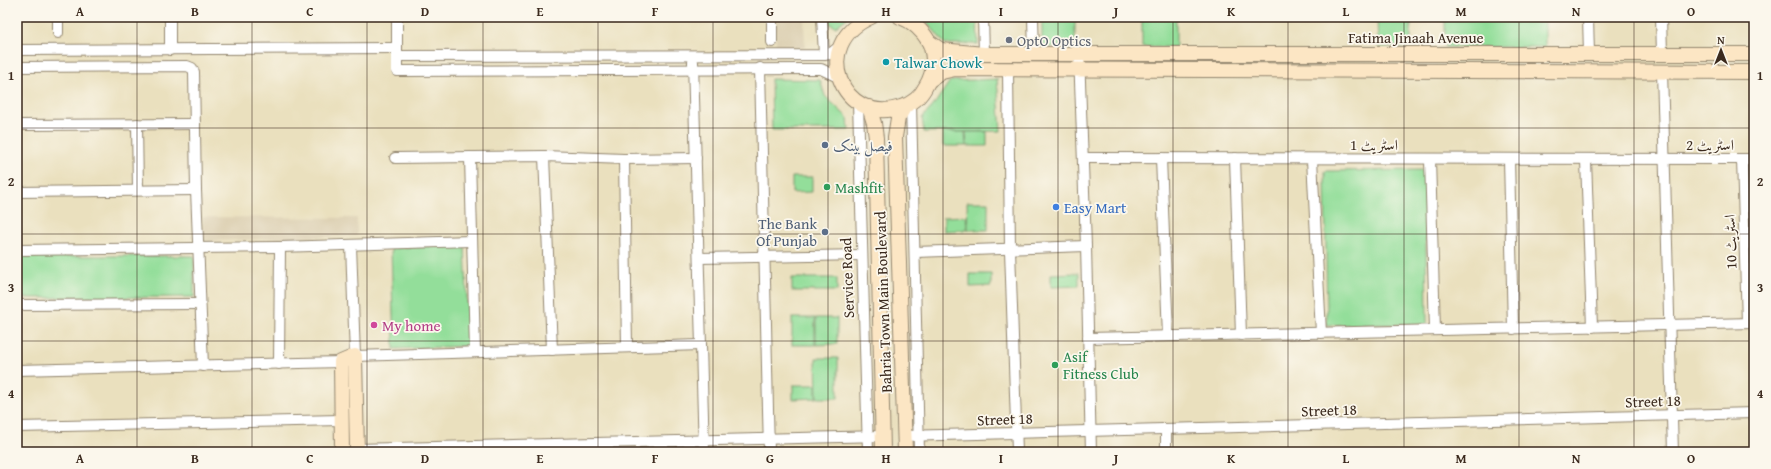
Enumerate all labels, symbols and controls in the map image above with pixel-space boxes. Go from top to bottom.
text: A [76,2,85,21]
text: B [191,2,199,21]
text: C [306,2,314,21]
text: D [421,2,429,21]
text: E [537,2,544,21]
text: F [652,2,659,21]
text: G [766,2,774,21]
text: H [881,2,891,21]
text: I [999,2,1003,21]
text: J [1112,2,1119,21]
text: K [1227,2,1236,21]
text: L [1343,2,1350,21]
text: M [1455,2,1467,21]
text: N [1572,2,1581,21]
text: O [1687,2,1695,21]
street label: Fatima Jinaah Avenue [1348,27,1484,48]
place label: OptO Optics [1017,30,1091,51]
north arrow [1701,30,1741,70]
text: N [1717,32,1725,48]
marker: OptO Optics [1004,35,1014,45]
place label: Talwar Chowk [894,52,983,73]
marker: Talwar Chowk [881,57,891,67]
text: 1 [8,66,14,85]
text: 1 [1757,66,1763,85]
street label: اسٹریٹ 1 [1350,134,1398,155]
street label: اسٹریٹ 2 [1686,134,1734,155]
place label: فیصل بینک [833,135,893,157]
marker: فیصل بینک [820,140,830,150]
text: 2 [8,172,15,191]
text: 2 [1757,172,1764,191]
place label: Mashfit [835,177,884,198]
marker: Mashfit [822,182,832,192]
place label: Easy Mart [1064,197,1127,218]
marker: Easy Mart [1051,202,1061,212]
street label: Bahria Town Main Boulevard [869,211,897,393]
place label: The Bank Of Punjab [756,213,817,251]
street label: اسٹریٹ 10 [1719,214,1741,270]
marker: The Bank Of Punjab [820,227,830,237]
street label: Service Road [835,237,859,319]
text: 3 [8,278,14,297]
text: 3 [1757,278,1763,297]
place label: My home [382,315,440,336]
marker: My home [369,320,379,330]
place label: Asif Fitness Club [1063,346,1139,384]
marker: Asif Fitness Club [1050,360,1060,370]
text: 4 [8,384,15,403]
text: 4 [1757,384,1764,403]
street label: Street 18 [1625,390,1681,412]
street label: Street 18 [1301,399,1357,421]
street label: Street 18 [977,408,1033,430]
text: A [76,449,85,468]
text: B [191,449,199,468]
text: C [306,449,314,468]
text: D [421,449,429,468]
text: E [537,449,544,468]
text: F [652,449,659,468]
text: G [766,449,774,468]
text: H [881,449,891,468]
text: I [999,449,1003,468]
text: J [1112,449,1119,468]
text: K [1227,449,1236,468]
text: L [1343,449,1350,468]
text: M [1455,449,1467,468]
text: N [1572,449,1581,468]
text: O [1687,449,1695,468]

